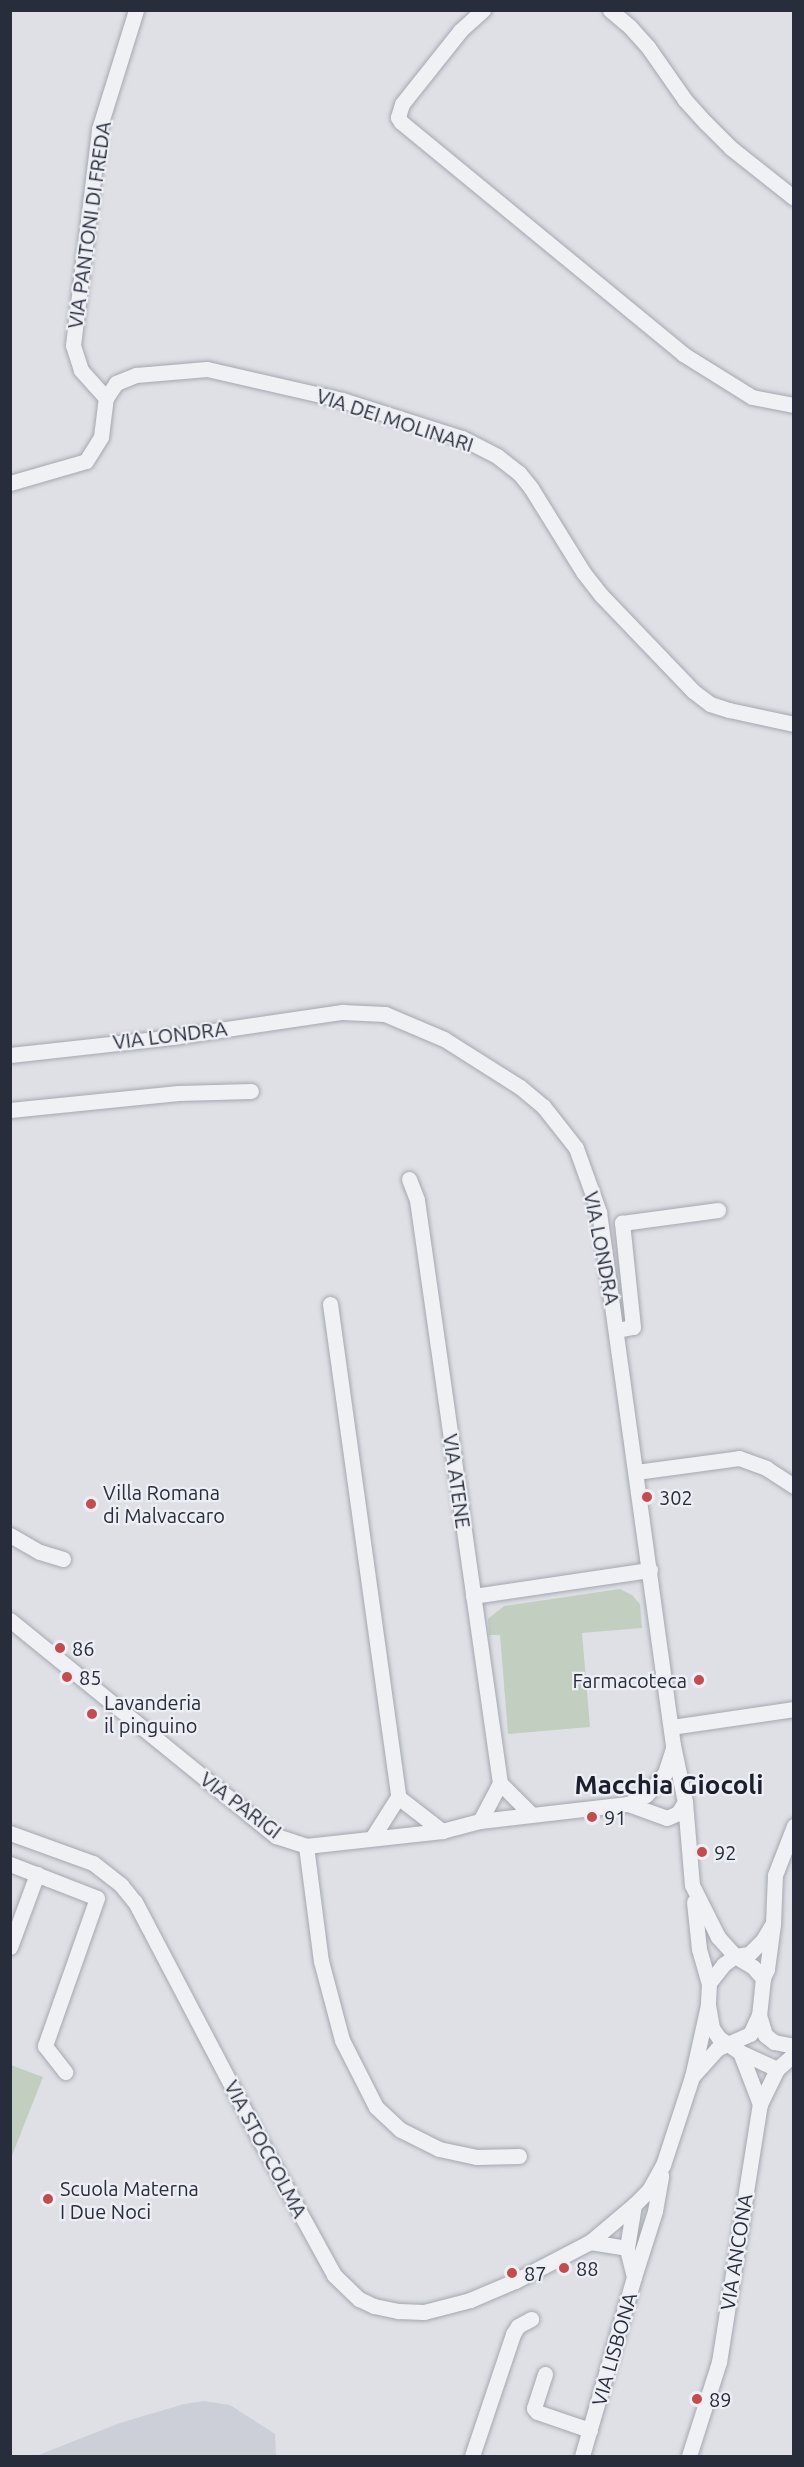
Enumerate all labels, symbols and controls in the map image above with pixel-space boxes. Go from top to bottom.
street label: VIA PANTONI DI FREDA [63,120,115,330]
street label: VIA DEI MOLINARI [314,383,476,457]
street label: VIA LONDRA [112,1016,228,1054]
street label: VIA LONDRA [579,1189,625,1307]
street label: VIA ATENE [438,1432,476,1530]
place label: Villa Romana di Malvaccaro [103,1480,225,1527]
place label: 302 [659,1485,693,1509]
marker: 302 [640,1490,654,1504]
marker: Villa Romana di Malvaccaro [84,1497,98,1511]
place label: 86 [72,1636,95,1660]
marker: 86 [53,1641,67,1655]
place label: 85 [79,1665,102,1689]
place label: Farmacoteca [573,1668,687,1692]
marker: 85 [60,1670,74,1684]
marker: Farmacoteca [692,1673,706,1687]
place label: Lavanderia il pinguino [104,1690,201,1737]
marker: Lavanderia il pinguino [85,1707,99,1721]
street label: VIA PARIGI [196,1767,286,1843]
district label: Macchia Giocoli [575,1769,763,1801]
place label: 91 [604,1805,627,1829]
marker: 91 [585,1810,599,1824]
place label: 92 [714,1840,737,1864]
marker: 92 [695,1845,709,1859]
street label: VIA STOCCOLMA [220,2076,312,2222]
place label: Scuola Materna I Due Noci [60,2176,199,2223]
marker: Scuola Materna I Due Noci [41,2192,55,2206]
street label: VIA ANCONA [715,2192,757,2312]
place label: 88 [576,2256,599,2280]
place label: 87 [524,2261,547,2285]
marker: 88 [557,2261,571,2275]
marker: 87 [505,2266,519,2280]
street label: VIA LISBONA [586,2290,642,2408]
place label: 89 [709,2387,732,2411]
marker: 89 [690,2392,704,2406]

